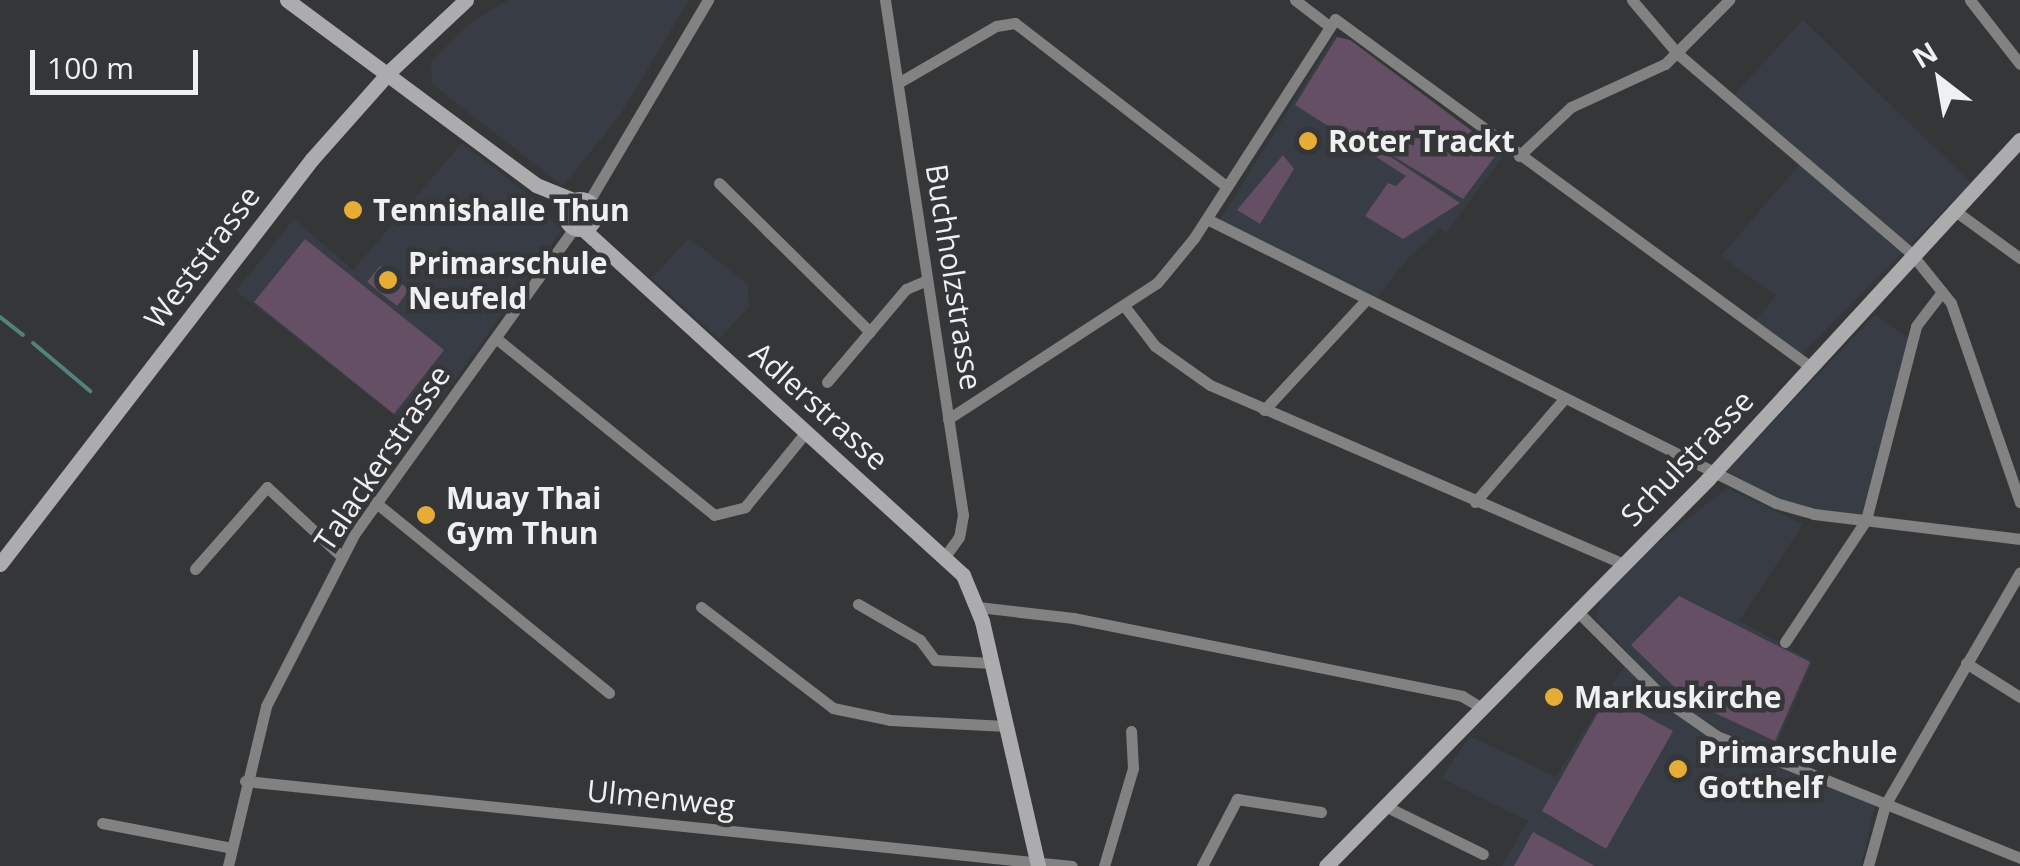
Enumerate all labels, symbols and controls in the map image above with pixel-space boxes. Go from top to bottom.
scale bar [35,30,202,92]
north arrow [1890,30,1990,130]
text: N [1905,32,1944,76]
text: 100 m [47,47,134,88]
place label: Roter Trackt [1328,123,1515,159]
marker: Roter Trackt [1297,130,1319,152]
street label: Buchholzstrasse [918,162,990,392]
street label: Weststrasse [137,179,267,335]
place label: Tennishalle Thun [373,192,630,228]
marker: Tennishalle Thun [342,199,364,221]
place label: Primarschule Neufeld [408,245,607,316]
marker: Primarschule Neufeld [377,269,399,291]
street label: Adlerstrasse [743,335,895,477]
street label: Talackerstrasse [307,358,457,558]
street label: Schulstrasse [1613,383,1761,533]
place label: Muay Thai Gym Thun [446,480,601,550]
marker: Muay Thai Gym Thun [415,504,437,526]
place label: Markuskirche [1574,679,1782,715]
marker: Markuskirche [1543,686,1565,708]
place label: Primarschule Gotthelf [1698,734,1897,804]
marker: Primarschule Gotthelf [1667,758,1689,780]
street label: Ulmenweg [585,772,737,824]

